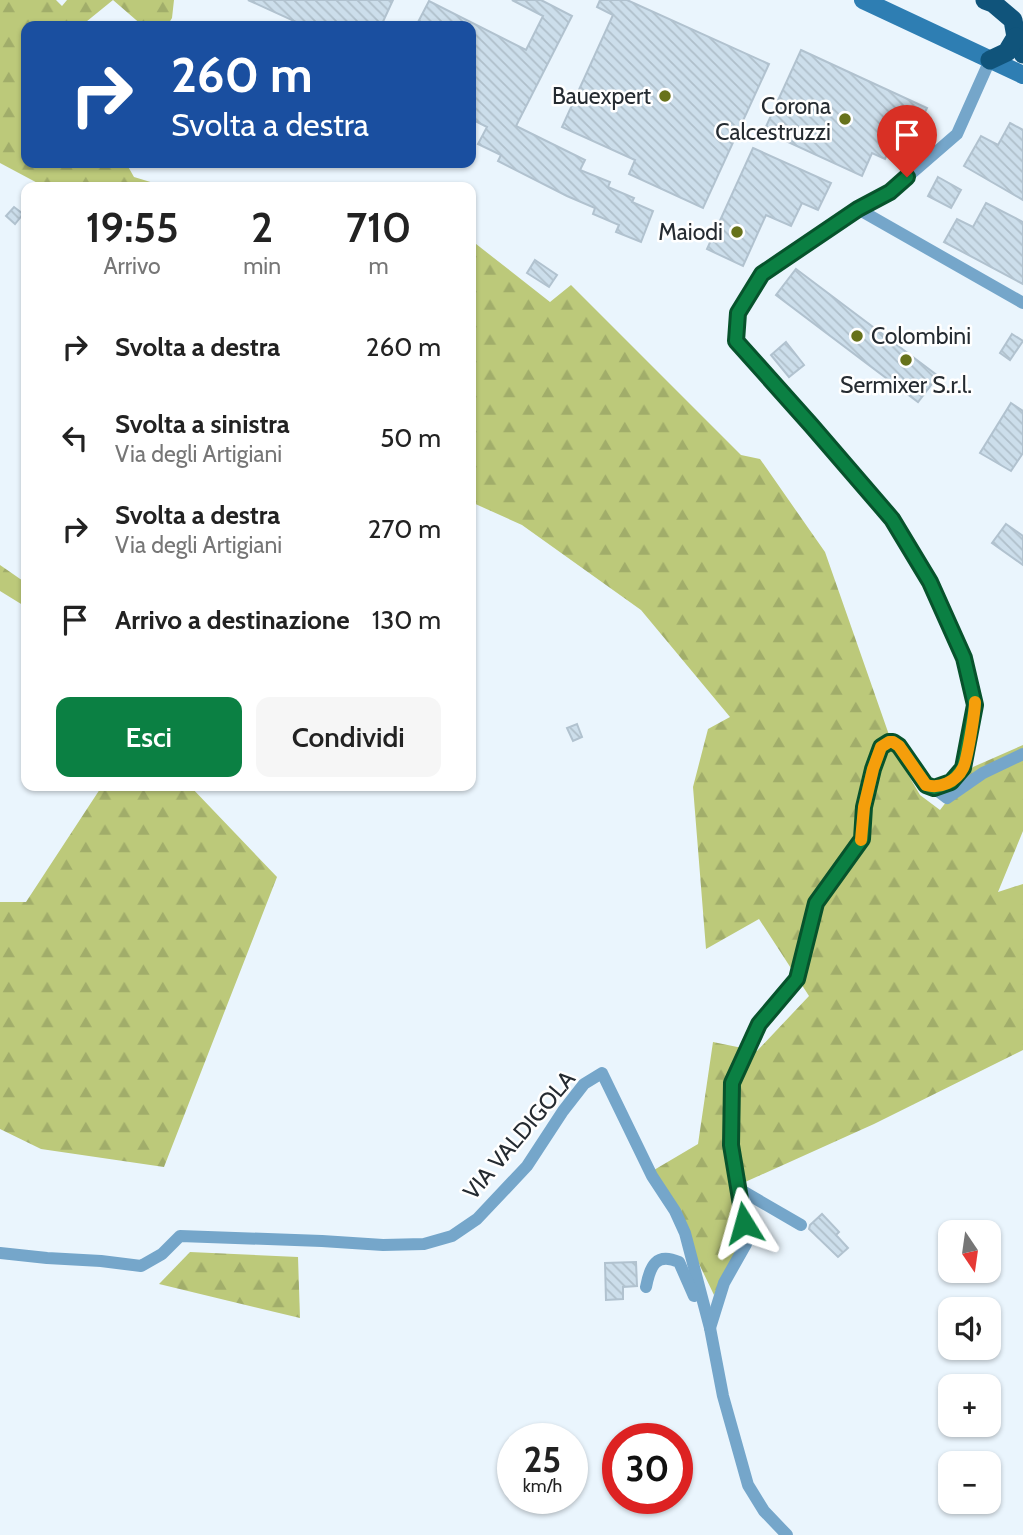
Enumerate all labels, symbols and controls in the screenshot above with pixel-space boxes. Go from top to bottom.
text: 260 m [171,45,313,104]
icon: right [56,49,147,140]
place label: Bauexpert [552,82,651,110]
marker: Bauexpert [657,88,673,104]
place label: Corona Calcestruzzi [715,92,831,146]
text: Svolta a destra [171,105,369,144]
pin [877,105,937,177]
marker: Corona Calcestruzzi [837,111,853,127]
icon: arrive [888,116,926,154]
text: 19:55 [86,201,179,253]
text: 2 [251,201,273,253]
text: 710 [346,201,411,253]
place label: Maiodi [658,218,723,246]
marker: Maiodi [729,224,745,240]
text: Arrivo [103,252,161,280]
text: min [243,252,281,280]
text: m [368,252,389,280]
place label: Colombini [871,322,971,350]
icon: right [56,328,94,366]
marker: Colombini [849,328,865,344]
text: Svolta a destra [115,331,280,363]
text: 260 m [366,331,441,363]
marker: Sermixer S.r.l. [898,352,914,368]
place label: Sermixer S.r.l. [840,371,972,399]
text: Svolta a sinistra [115,408,290,440]
icon: left [56,419,94,457]
text: 50 m [380,422,441,454]
text: Via degli Artigiani [115,440,282,468]
text: Svolta a destra [115,499,280,531]
icon: right [56,510,94,548]
text: 270 m [368,513,441,545]
text: Via degli Artigiani [115,531,282,559]
icon: arrive [56,601,94,639]
text: Arrivo a destinazione [115,604,350,636]
text: 130 m [372,604,441,636]
button: Esci [56,697,242,777]
button: Condividi [256,697,441,777]
street label: VIA VALDIGOLA [457,1065,581,1205]
position arrow [707,1186,781,1260]
north arrow [938,1220,1001,1283]
map controls [938,1220,1001,1514]
button: sound [938,1297,1001,1360]
button: + [938,1374,1001,1437]
speed limit sign: 30 [602,1423,693,1514]
text: 25 [524,1438,561,1481]
button: − [938,1451,1001,1514]
text: km/h [523,1475,562,1497]

